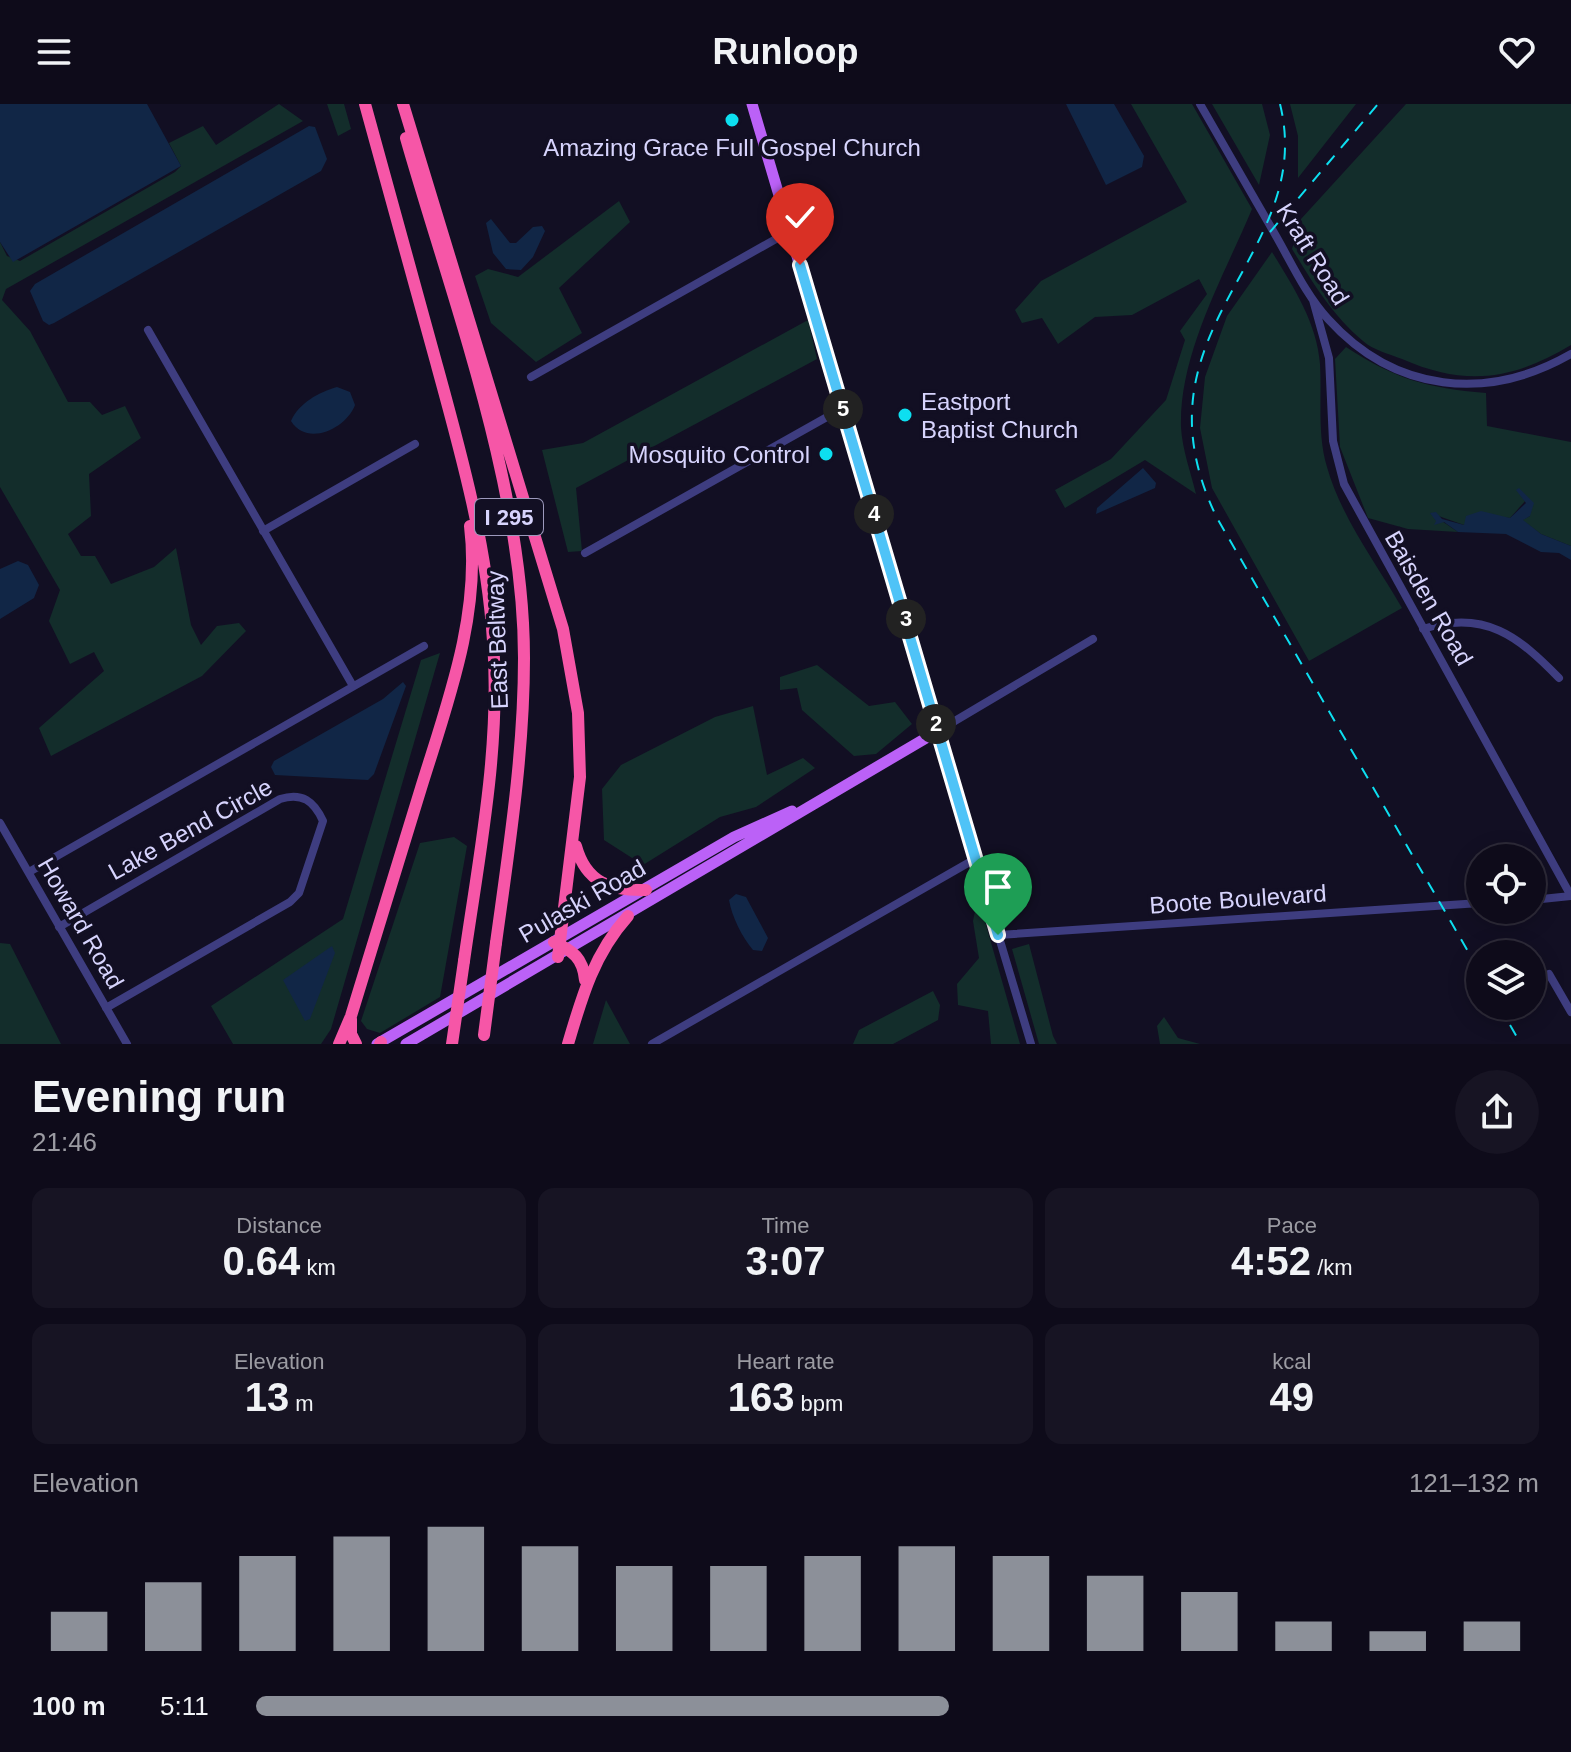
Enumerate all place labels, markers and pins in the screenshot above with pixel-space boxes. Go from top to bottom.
marker: Amazing Grace Full Gospel Church [723,111,741,129]
place label: Amazing Grace Full Gospel Church [543,134,921,161]
pin [766,183,834,265]
place label: Eastport Baptist Church [921,388,1078,443]
pin: 5 [823,389,863,429]
marker: Eastport Baptist Church [896,406,914,424]
place label: Mosquito Control [629,441,810,468]
marker: Mosquito Control [817,445,835,463]
pin: 4 [854,494,894,534]
pin: 3 [886,599,926,639]
pin: 2 [916,704,956,744]
pin [964,853,1032,935]

